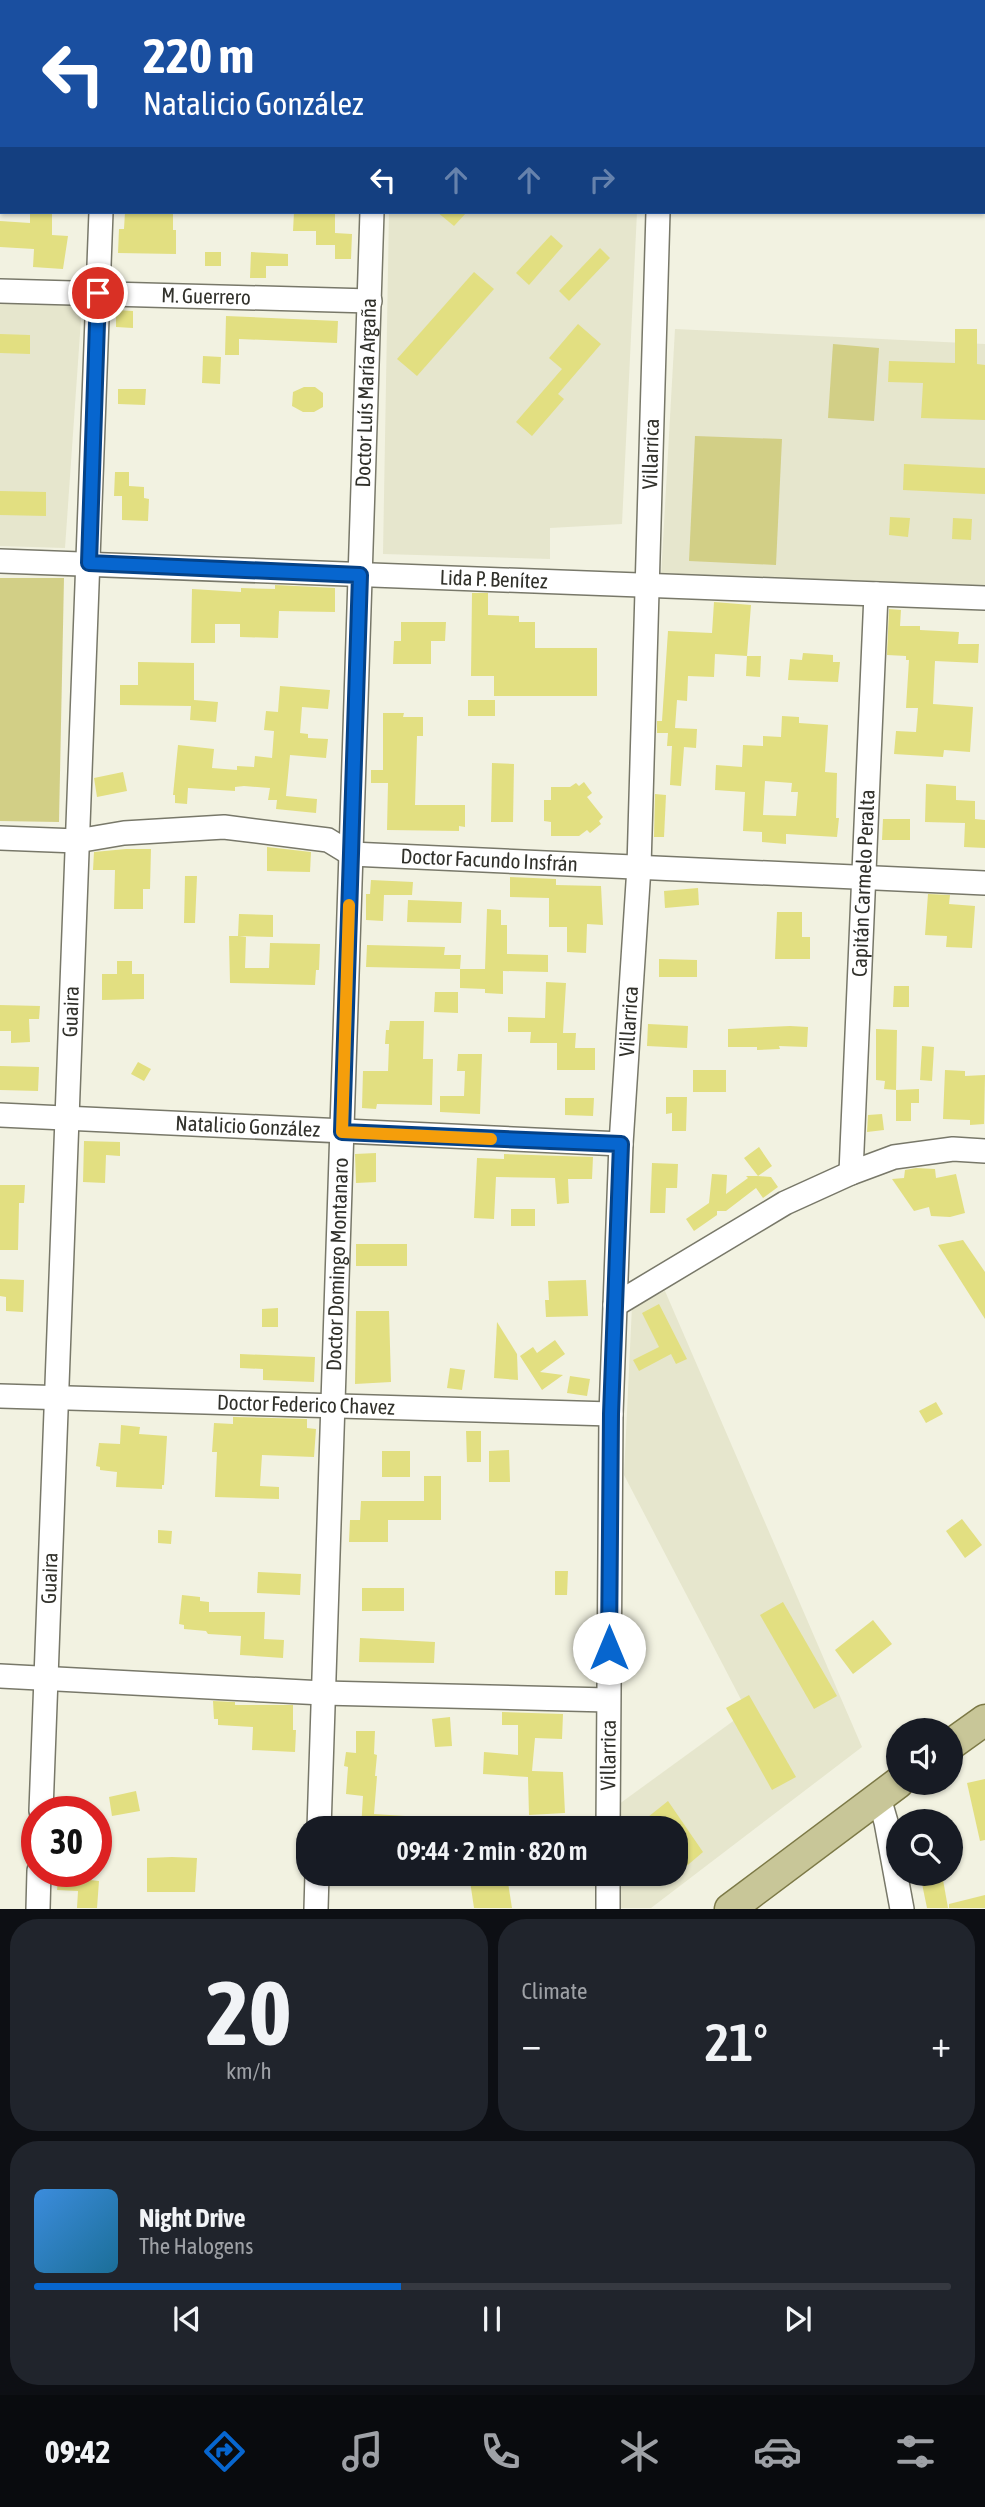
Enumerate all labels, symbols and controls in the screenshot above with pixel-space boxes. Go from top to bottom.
text: 220 m [143,27,254,83]
icon: left [28,28,119,119]
text: Natalicio González [143,85,363,122]
icon: left [364,161,402,199]
icon: ahead [437,161,475,199]
icon: ahead [510,161,548,199]
icon: right [583,161,621,199]
pin [68,263,128,323]
icon: arrive [79,274,117,312]
street label: M. Guerrero [161,282,251,309]
street label: Doctor Luís María Argaña [350,298,380,488]
street label: Villarrica [637,418,663,490]
street label: Lida P. Benítez [439,565,548,593]
street label: Capitán Carmelo Peralta [846,789,879,978]
street label: Doctor Facundo Insfrán [400,843,578,875]
street label: Guaira [57,985,83,1038]
street label: Villarrica [614,985,642,1058]
street label: Natalicio González [175,1110,321,1141]
street label: Doctor Domingo Montanaro [321,1157,352,1371]
street label: Doctor Federico Chavez [217,1389,396,1419]
street label: Guaira [36,1552,62,1604]
position arrow [572,1611,646,1685]
map controls [886,1718,963,1886]
button: sound [886,1718,963,1795]
street label: Villarrica [595,1719,620,1791]
speed limit sign: 30 [21,1796,112,1887]
button: search [886,1809,963,1886]
text: 09:44 · 2 min · 820 m [397,1836,587,1866]
text: 20 [206,1960,292,2064]
text: Climate [522,1978,587,2004]
text: 21° [705,2012,768,2072]
text: − [522,2022,541,2065]
text: + [931,2022,951,2065]
text: km/h [226,2058,272,2084]
text: Night Drive [139,2203,246,2233]
text: The Halogens [139,2233,253,2259]
icon: previous [168,2300,206,2338]
icon: pause [473,2300,511,2338]
icon: next [779,2300,817,2338]
icon: directions [200,2427,249,2476]
icon: music [338,2427,387,2476]
icon: phone [476,2427,525,2476]
icon: climate [615,2427,664,2476]
icon: car [753,2427,802,2476]
icon: filters [891,2427,940,2476]
text: 09:42 [45,2433,111,2470]

